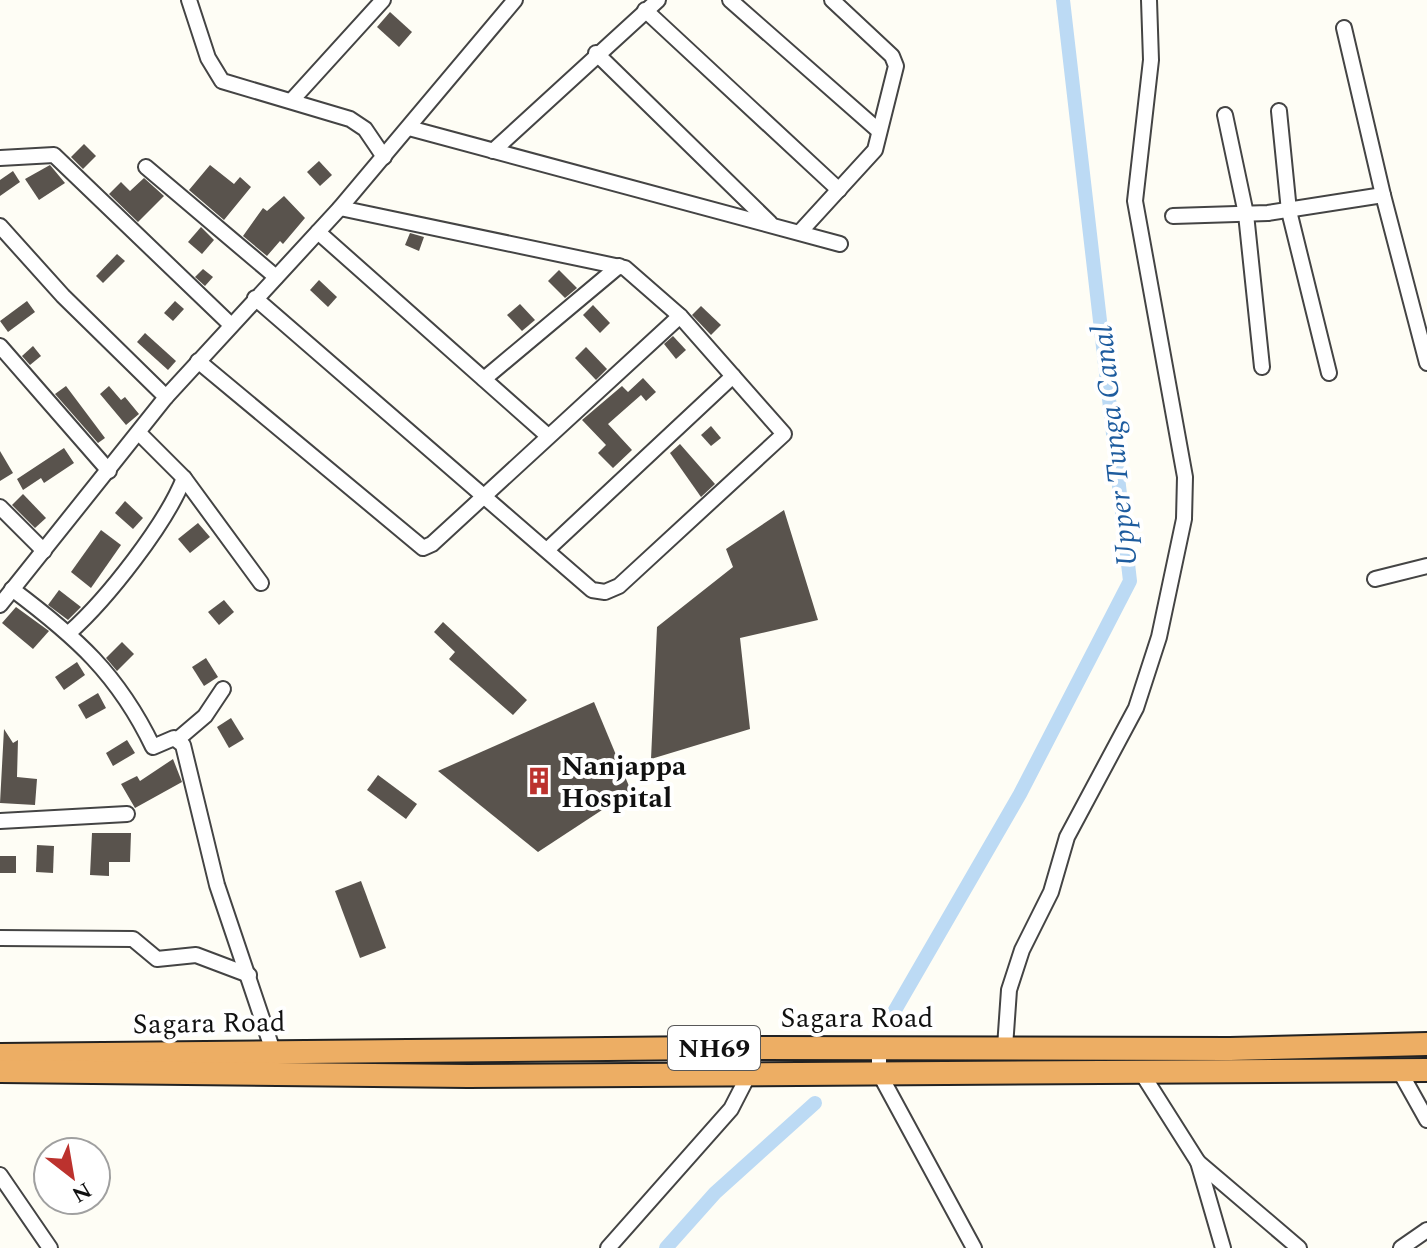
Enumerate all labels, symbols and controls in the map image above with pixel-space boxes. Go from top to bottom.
water label: Upper Tunga Canal [1079,323,1151,569]
place label: Nanjappa Hospital [561,745,687,820]
building icon: Nanjappa Hospital [524,766,554,796]
street label: Sagara Road [781,997,933,1040]
street label: Sagara Road [132,1001,286,1046]
road number: NH69 [668,1026,760,1070]
north arrow [32,1136,112,1216]
text: N [65,1173,98,1211]

